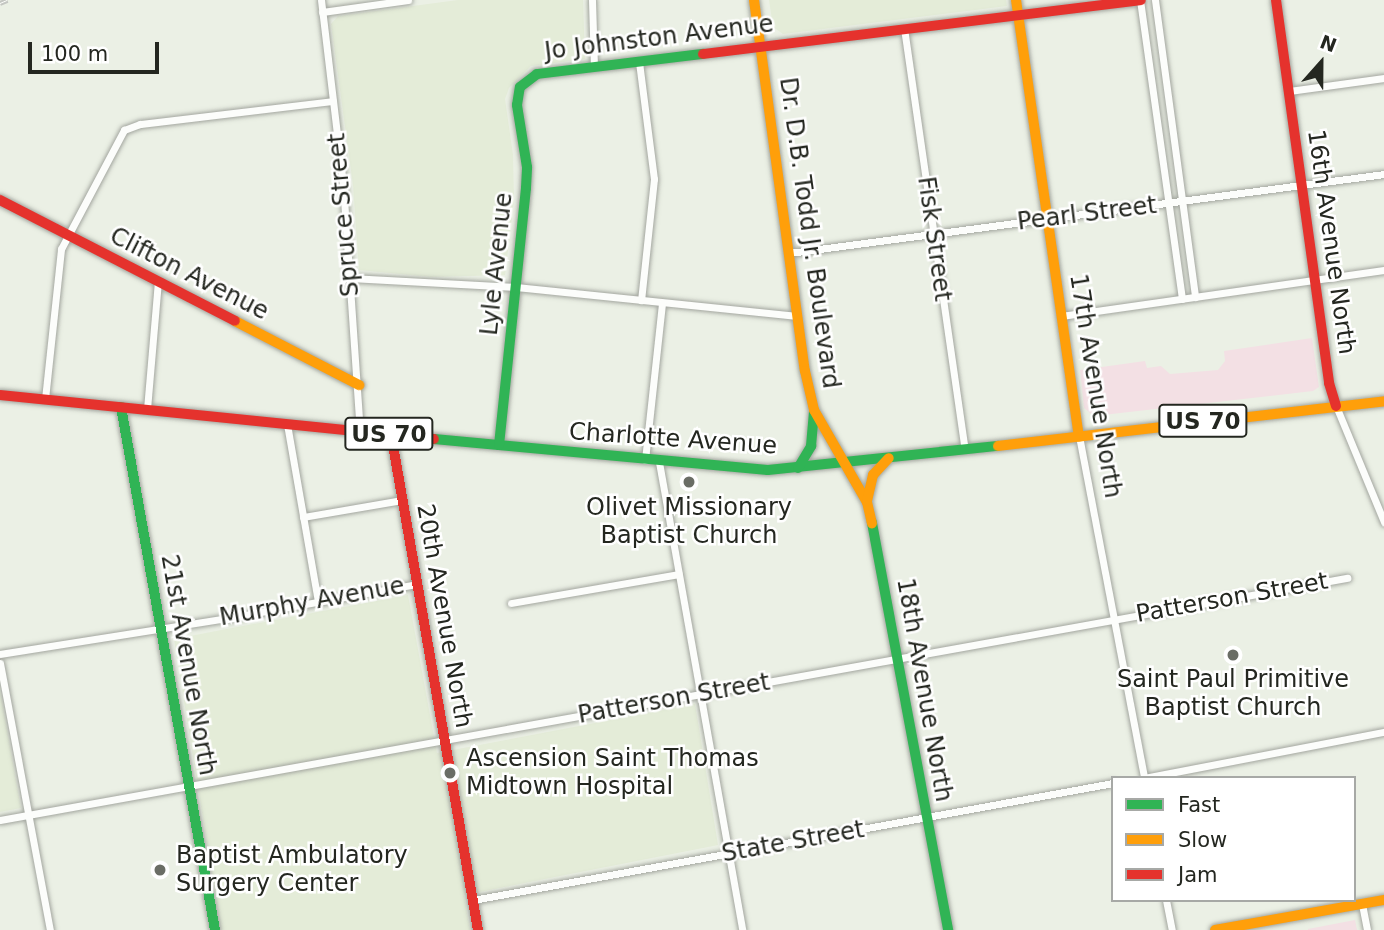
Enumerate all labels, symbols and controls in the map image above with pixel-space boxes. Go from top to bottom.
street label: Jo Johnston Avenue [543,10,775,66]
scale bar [32,28,163,72]
north arrow [1286,28,1356,98]
text: N [1317,30,1340,57]
text: 100 m [41,42,108,66]
street label: Dr. D.B. Todd Jr. Boulevard [773,76,845,390]
street label: 16th Avenue North [1301,128,1361,356]
street label: Spruce Street [323,132,365,298]
street label: Fisk Street [911,175,957,303]
street label: Lyle Avenue [475,191,519,337]
street label: Pearl Street [1016,191,1158,237]
street label: Clifton Avenue [105,222,273,326]
street label: 17th Avenue North [1063,272,1127,500]
road number: US 70 [1158,402,1248,440]
road number: US 70 [344,414,434,454]
street label: Charlotte Avenue [568,417,778,461]
marker: Olivet Missionary Baptist Church [681,474,697,490]
place label: Olivet Missionary Baptist Church [586,494,792,550]
street label: 20th Avenue North [410,502,478,730]
street label: 21st Avenue North [154,552,222,778]
street label: Patterson Street [1134,567,1330,629]
street label: Murphy Avenue [217,572,407,632]
street label: 18th Avenue North [890,576,958,804]
marker: Saint Paul Primitive Baptist Church [1225,647,1241,663]
place label: Saint Paul Primitive Baptist Church [1117,666,1349,722]
street label: Patterson Street [576,668,772,730]
place label: Ascension Saint Thomas Midtown Hospital [466,745,759,801]
marker: Ascension Saint Thomas Midtown Hospital [440,763,460,783]
legend [1111,776,1356,902]
text: Fast [1178,793,1220,817]
street label: State Street [720,815,866,869]
text: Slow [1178,828,1227,852]
place label: Baptist Ambulatory Surgery Center [176,842,408,898]
marker: Baptist Ambulatory Surgery Center [150,860,170,880]
text: Jam [1178,863,1218,887]

